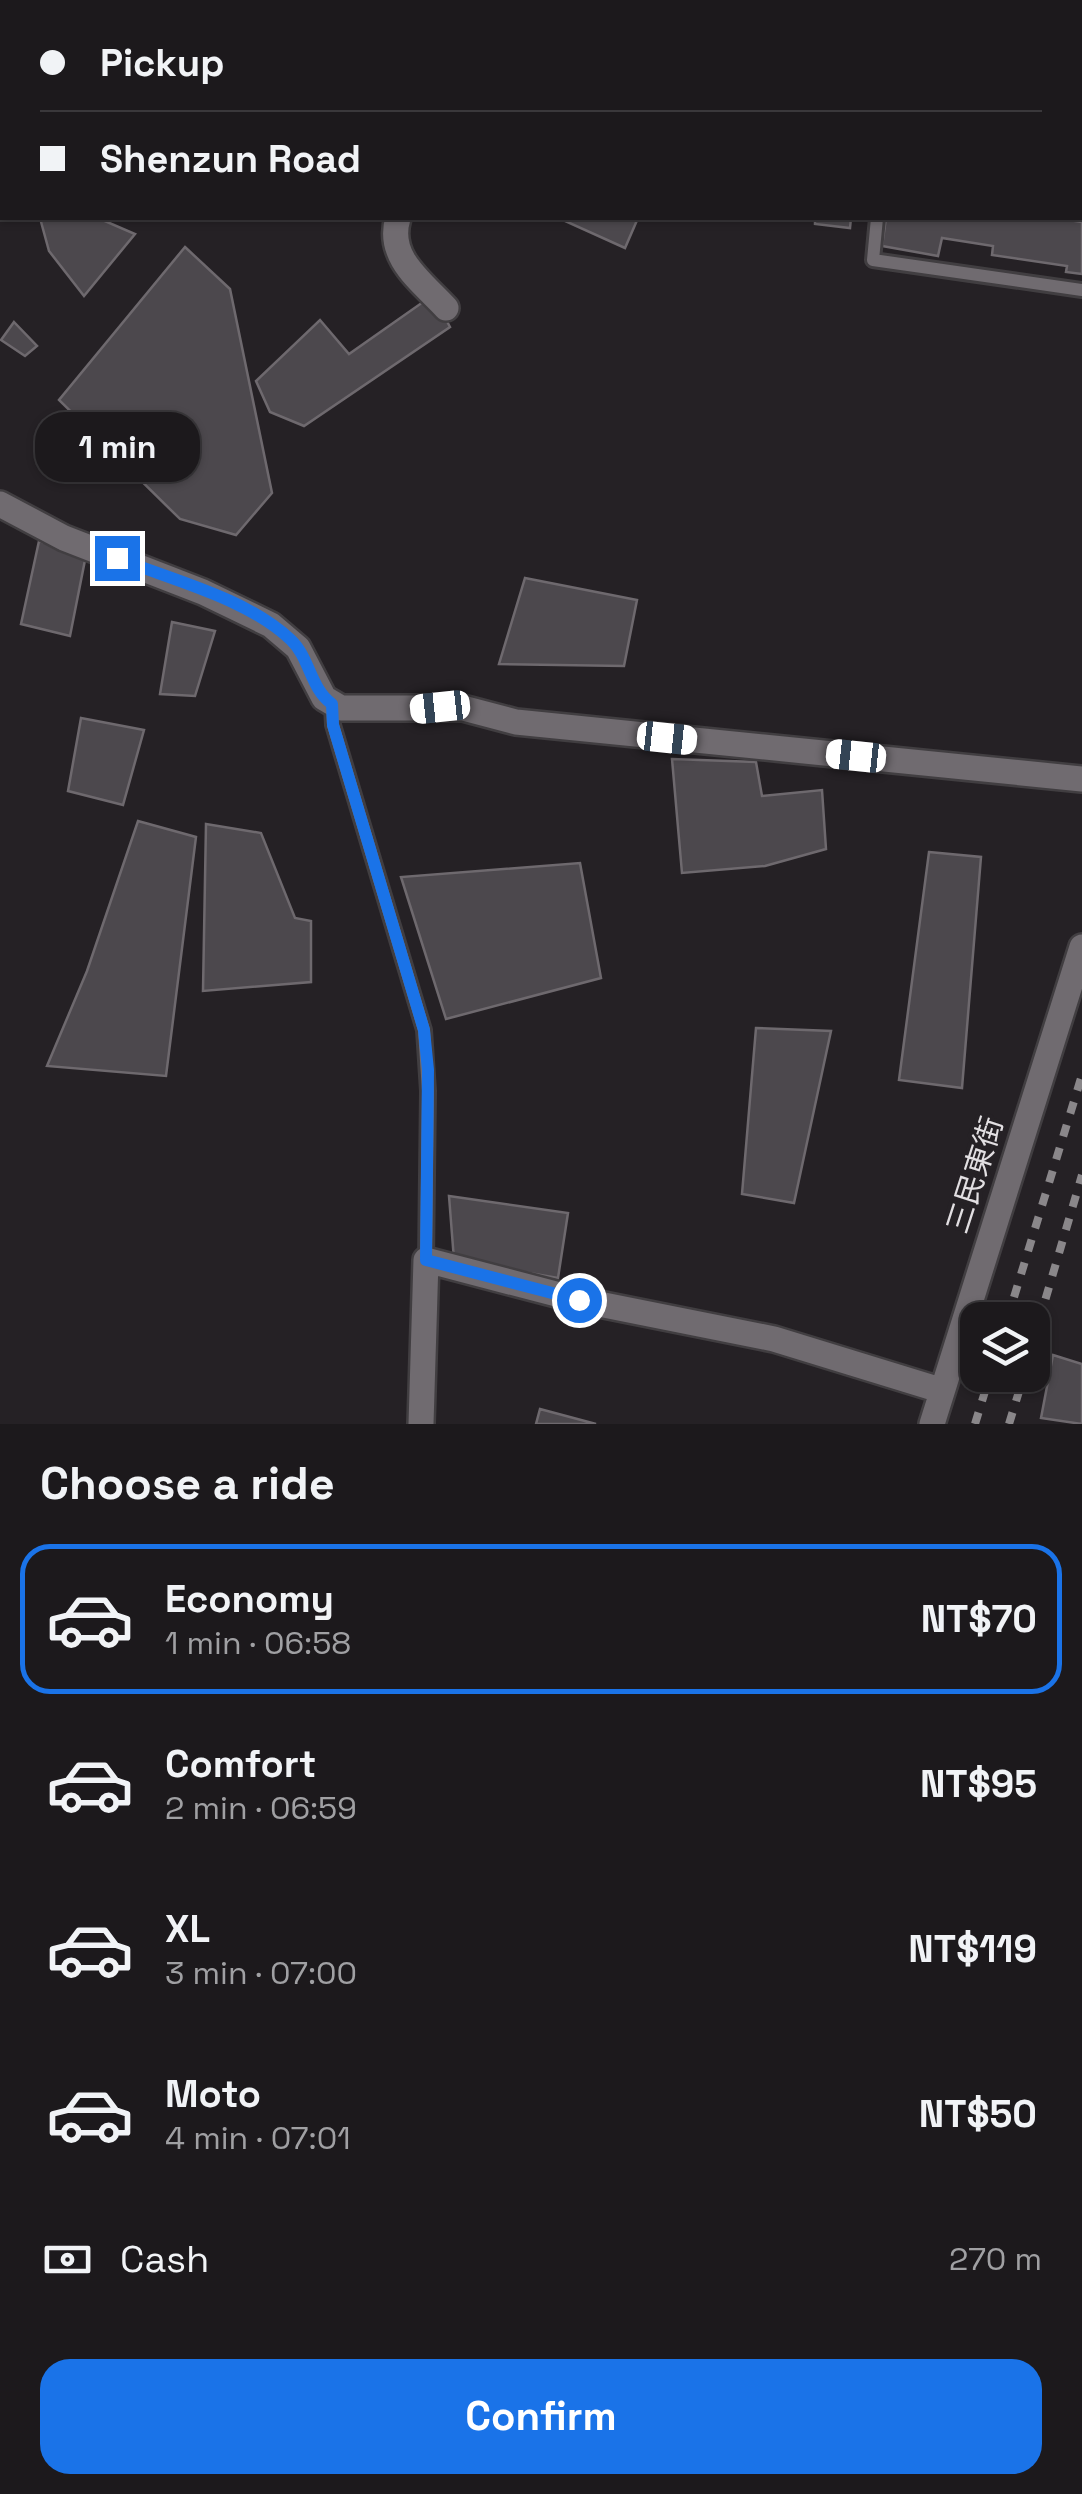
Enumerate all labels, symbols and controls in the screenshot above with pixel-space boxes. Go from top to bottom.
text: Pickup [100,39,224,87]
text: Shenzun Road [100,135,361,183]
callout: 1 min [34,413,200,483]
text: 1 min [78,427,157,467]
route end [95,536,140,581]
car [409,689,471,725]
car [636,720,698,756]
car [825,738,887,774]
street label: 三民東街 [937,1112,1012,1238]
route start [557,1278,602,1323]
map controls [960,1302,1050,1392]
button: layers [960,1302,1050,1392]
text: Choose a ride [40,1455,335,1512]
icon: car [45,1574,135,1664]
text: Economy [165,1575,334,1623]
text: NT$70 [921,1595,1037,1643]
text: 1 min · 06:58 [165,1623,351,1663]
icon: car [45,1739,135,1829]
text: Comfort [165,1740,316,1788]
text: NT$95 [920,1760,1037,1808]
text: 2 min · 06:59 [165,1788,357,1828]
icon: car [45,1904,135,1994]
text: XL [165,1905,210,1953]
text: NT$119 [908,1925,1037,1973]
text: 3 min · 07:00 [165,1953,357,1993]
icon: car [45,2069,135,2159]
text: Moto [165,2070,261,2118]
text: NT$50 [919,2090,1037,2138]
text: 4 min · 07:01 [165,2118,351,2158]
icon: cash [40,2232,95,2287]
text: Cash [120,2235,209,2283]
text: 270 m [949,2239,1042,2279]
button: Confirm [40,2359,1042,2474]

